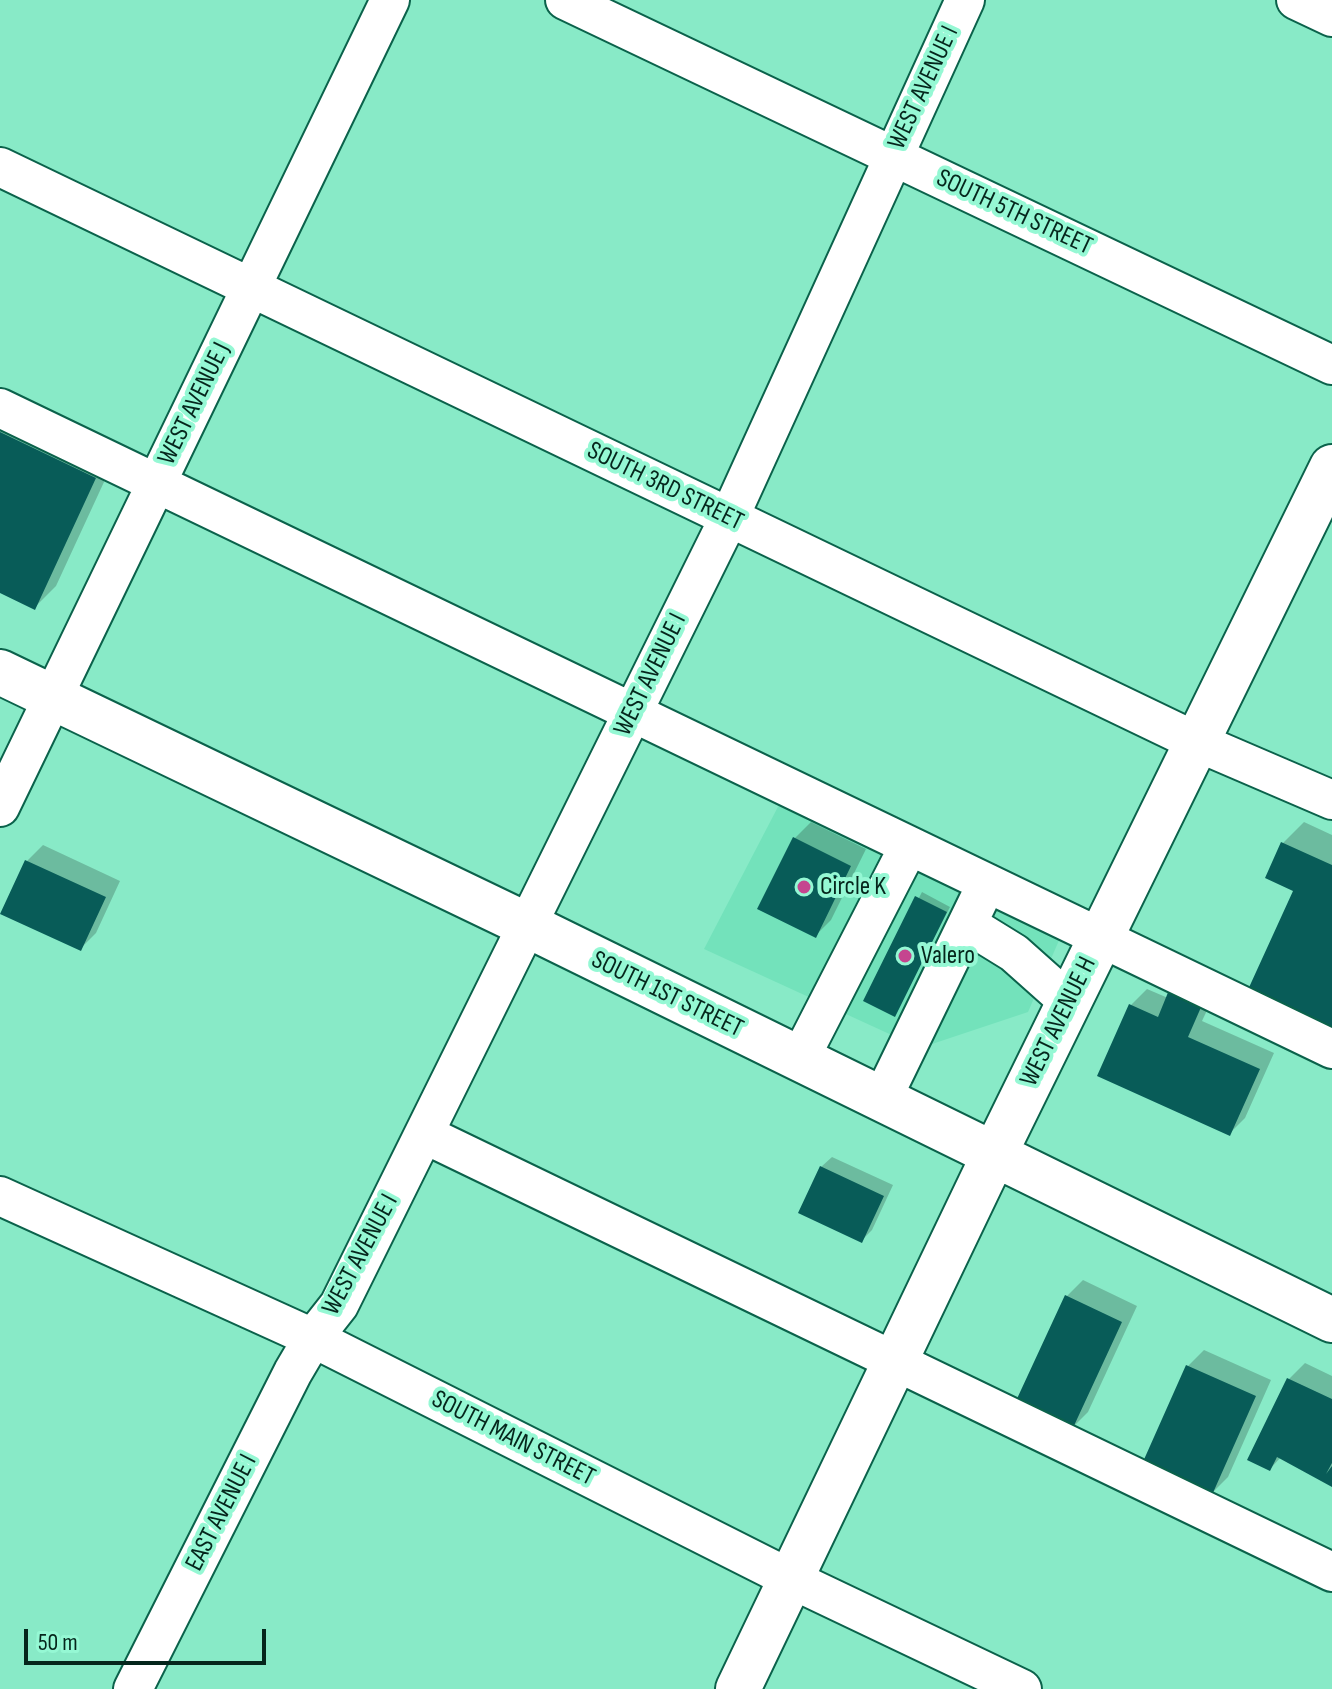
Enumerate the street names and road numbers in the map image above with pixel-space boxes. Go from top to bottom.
street label: WEST AVENUE I [882,21,966,155]
street label: SOUTH 5TH STREET [931,163,1097,263]
street label: WEST AVENUE J [152,338,238,470]
street label: SOUTH 3RD STREET [582,436,748,538]
street label: WEST AVENUE I [608,609,694,741]
street label: SOUTH 1ST STREET [586,945,748,1045]
street label: WEST AVENUE H [1014,952,1104,1092]
street label: WEST AVENUE I [316,1189,406,1321]
street label: SOUTH MAIN STREET [426,1384,600,1494]
street label: EAST AVENUE I [179,1450,265,1576]

